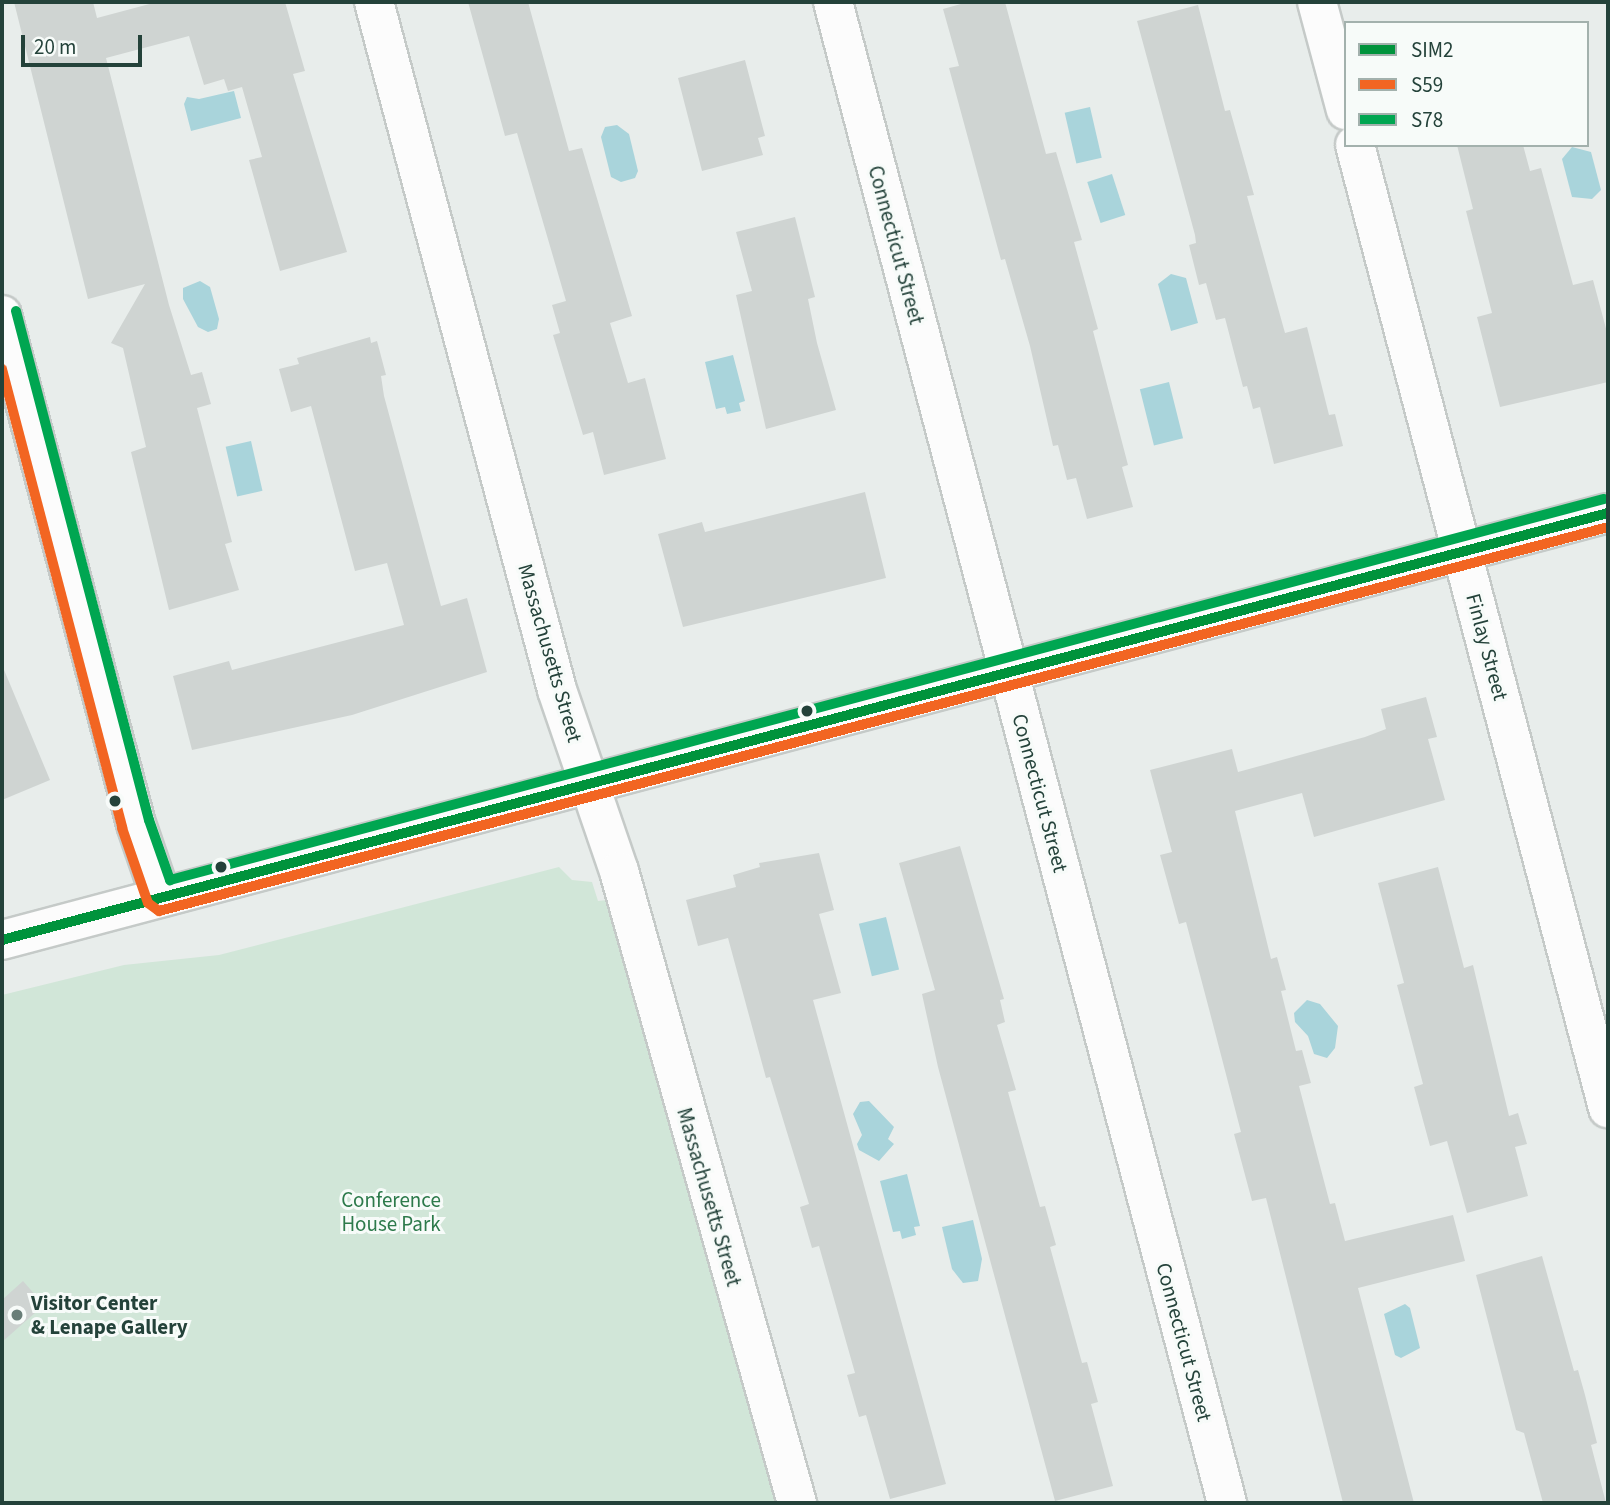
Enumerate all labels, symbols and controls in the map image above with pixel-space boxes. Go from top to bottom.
scale bar [24,21,145,65]
legend [1344,21,1589,147]
text: 20 m [34,32,76,62]
text: SIM2 [1411,35,1453,65]
text: S59 [1411,70,1443,100]
text: S78 [1411,105,1443,135]
street label: Connecticut Street [863,163,929,327]
street label: Massachusetts Street [512,561,588,745]
street label: Finlay Street [1461,591,1513,703]
unlabelled marker [800,704,814,718]
street label: Connecticut Street [1007,711,1073,875]
unlabelled marker [108,794,122,808]
unlabelled marker [214,860,228,874]
street label: Massachusetts Street [671,1105,747,1289]
park label: Conference House Park [341,1187,441,1237]
street label: Connecticut Street [1151,1260,1217,1424]
place label: Visitor Center & Lenape Gallery [31,1290,188,1340]
marker: Visitor Center & Lenape Gallery [9,1307,25,1323]

